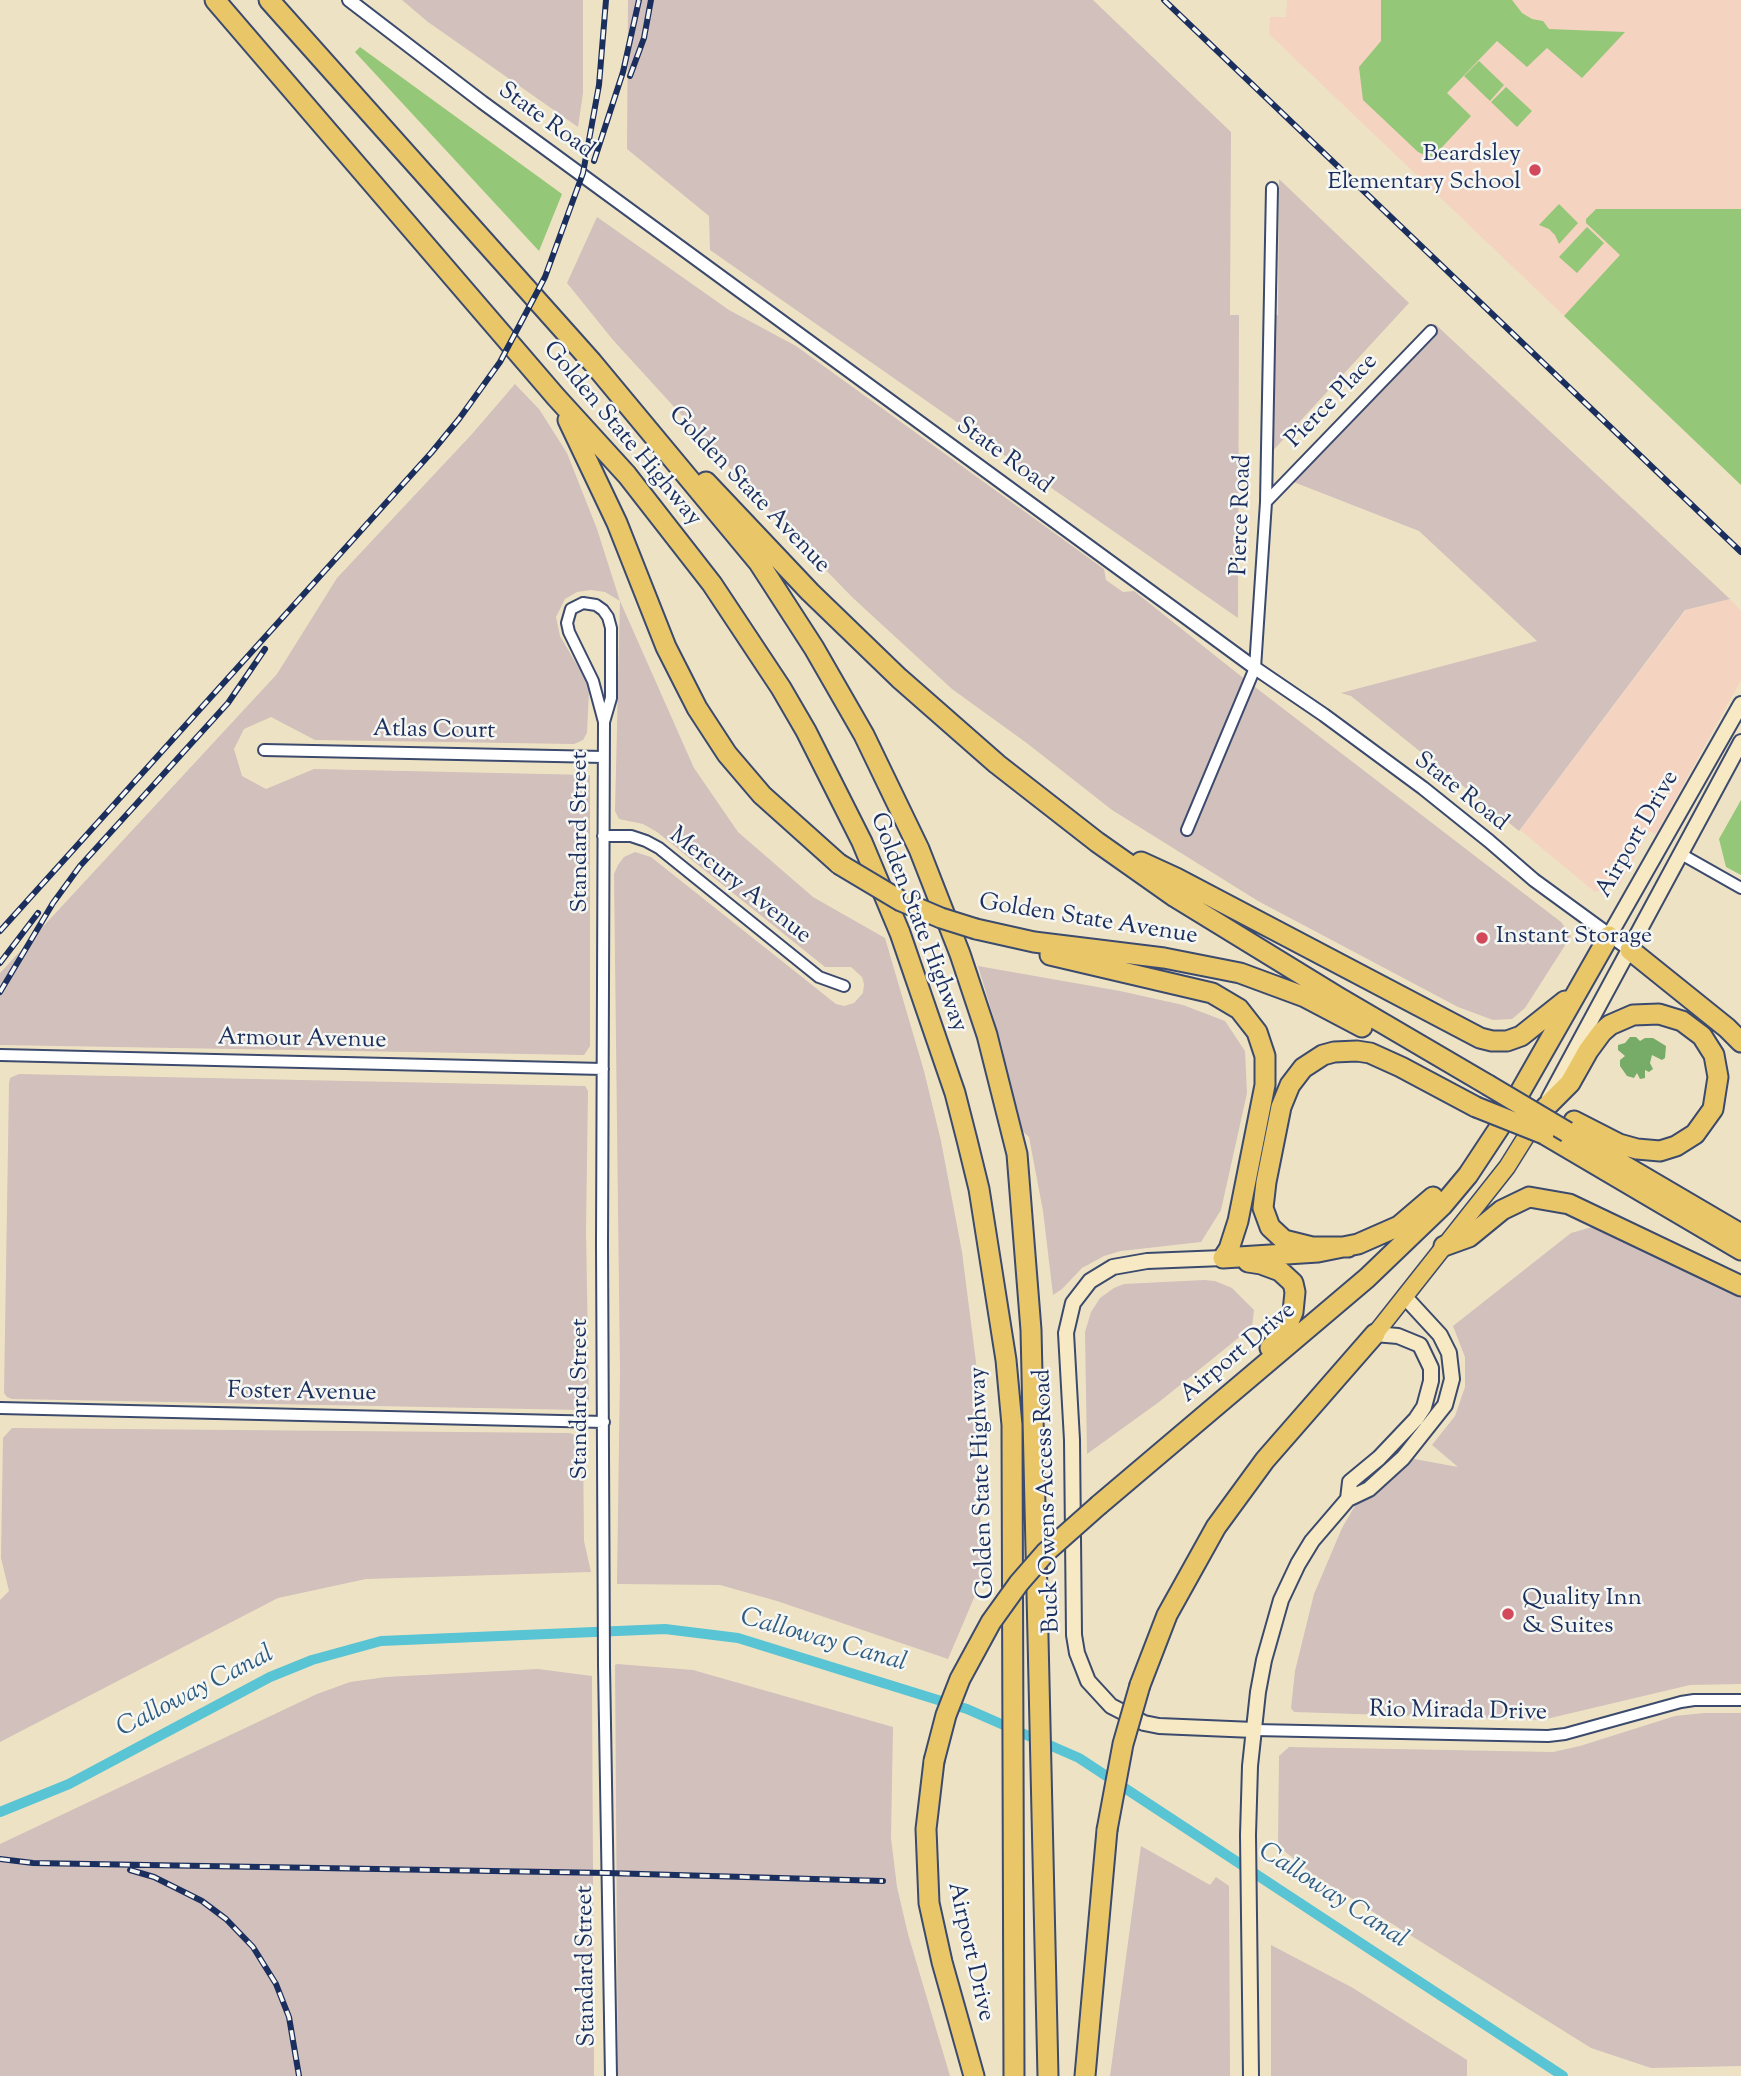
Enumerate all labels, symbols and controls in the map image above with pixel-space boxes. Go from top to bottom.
street label: State Road [491,77,599,167]
place label: Beardsley Elementary School [1327,142,1521,198]
marker: Beardsley Elementary School [1527,162,1543,178]
street label: Golden State Highway [535,337,707,533]
street label: Pierce Place [1281,349,1385,455]
street label: Golden State Avenue [661,402,835,580]
street label: State Road [949,412,1057,502]
street label: Pierce Road [1226,454,1260,576]
street label: Atlas Court [372,717,496,747]
street label: State Road [1407,747,1513,839]
street label: Standard Street [568,751,596,913]
street label: Airport Drive [1591,766,1687,904]
street label: Golden State Highway [862,809,972,1037]
street label: Mercury Avenue [662,822,816,952]
street label: Golden State Avenue [977,889,1199,953]
place label: Instant Storage [1496,924,1652,952]
marker: Instant Storage [1474,930,1490,946]
street label: Armour Avenue [217,1025,387,1057]
street label: Airport Drive [1175,1297,1303,1411]
street label: Standard Street [568,1318,596,1480]
street label: Golden State Highway [966,1366,1002,1600]
street label: Buck Owens Access Road [1030,1368,1068,1634]
street label: Foster Avenue [227,1378,377,1410]
place label: Quality Inn & Suites [1522,1586,1642,1642]
water label: Calloway Canal [736,1603,910,1681]
marker: Quality Inn & Suites [1500,1606,1516,1622]
water label: Calloway Canal [112,1640,280,1746]
street label: Rio Mirada Drive [1369,1697,1547,1729]
water label: Calloway Canal [1251,1837,1413,1957]
street label: Airport Drive [939,1880,999,2024]
street label: Standard Street [572,1885,604,2047]

